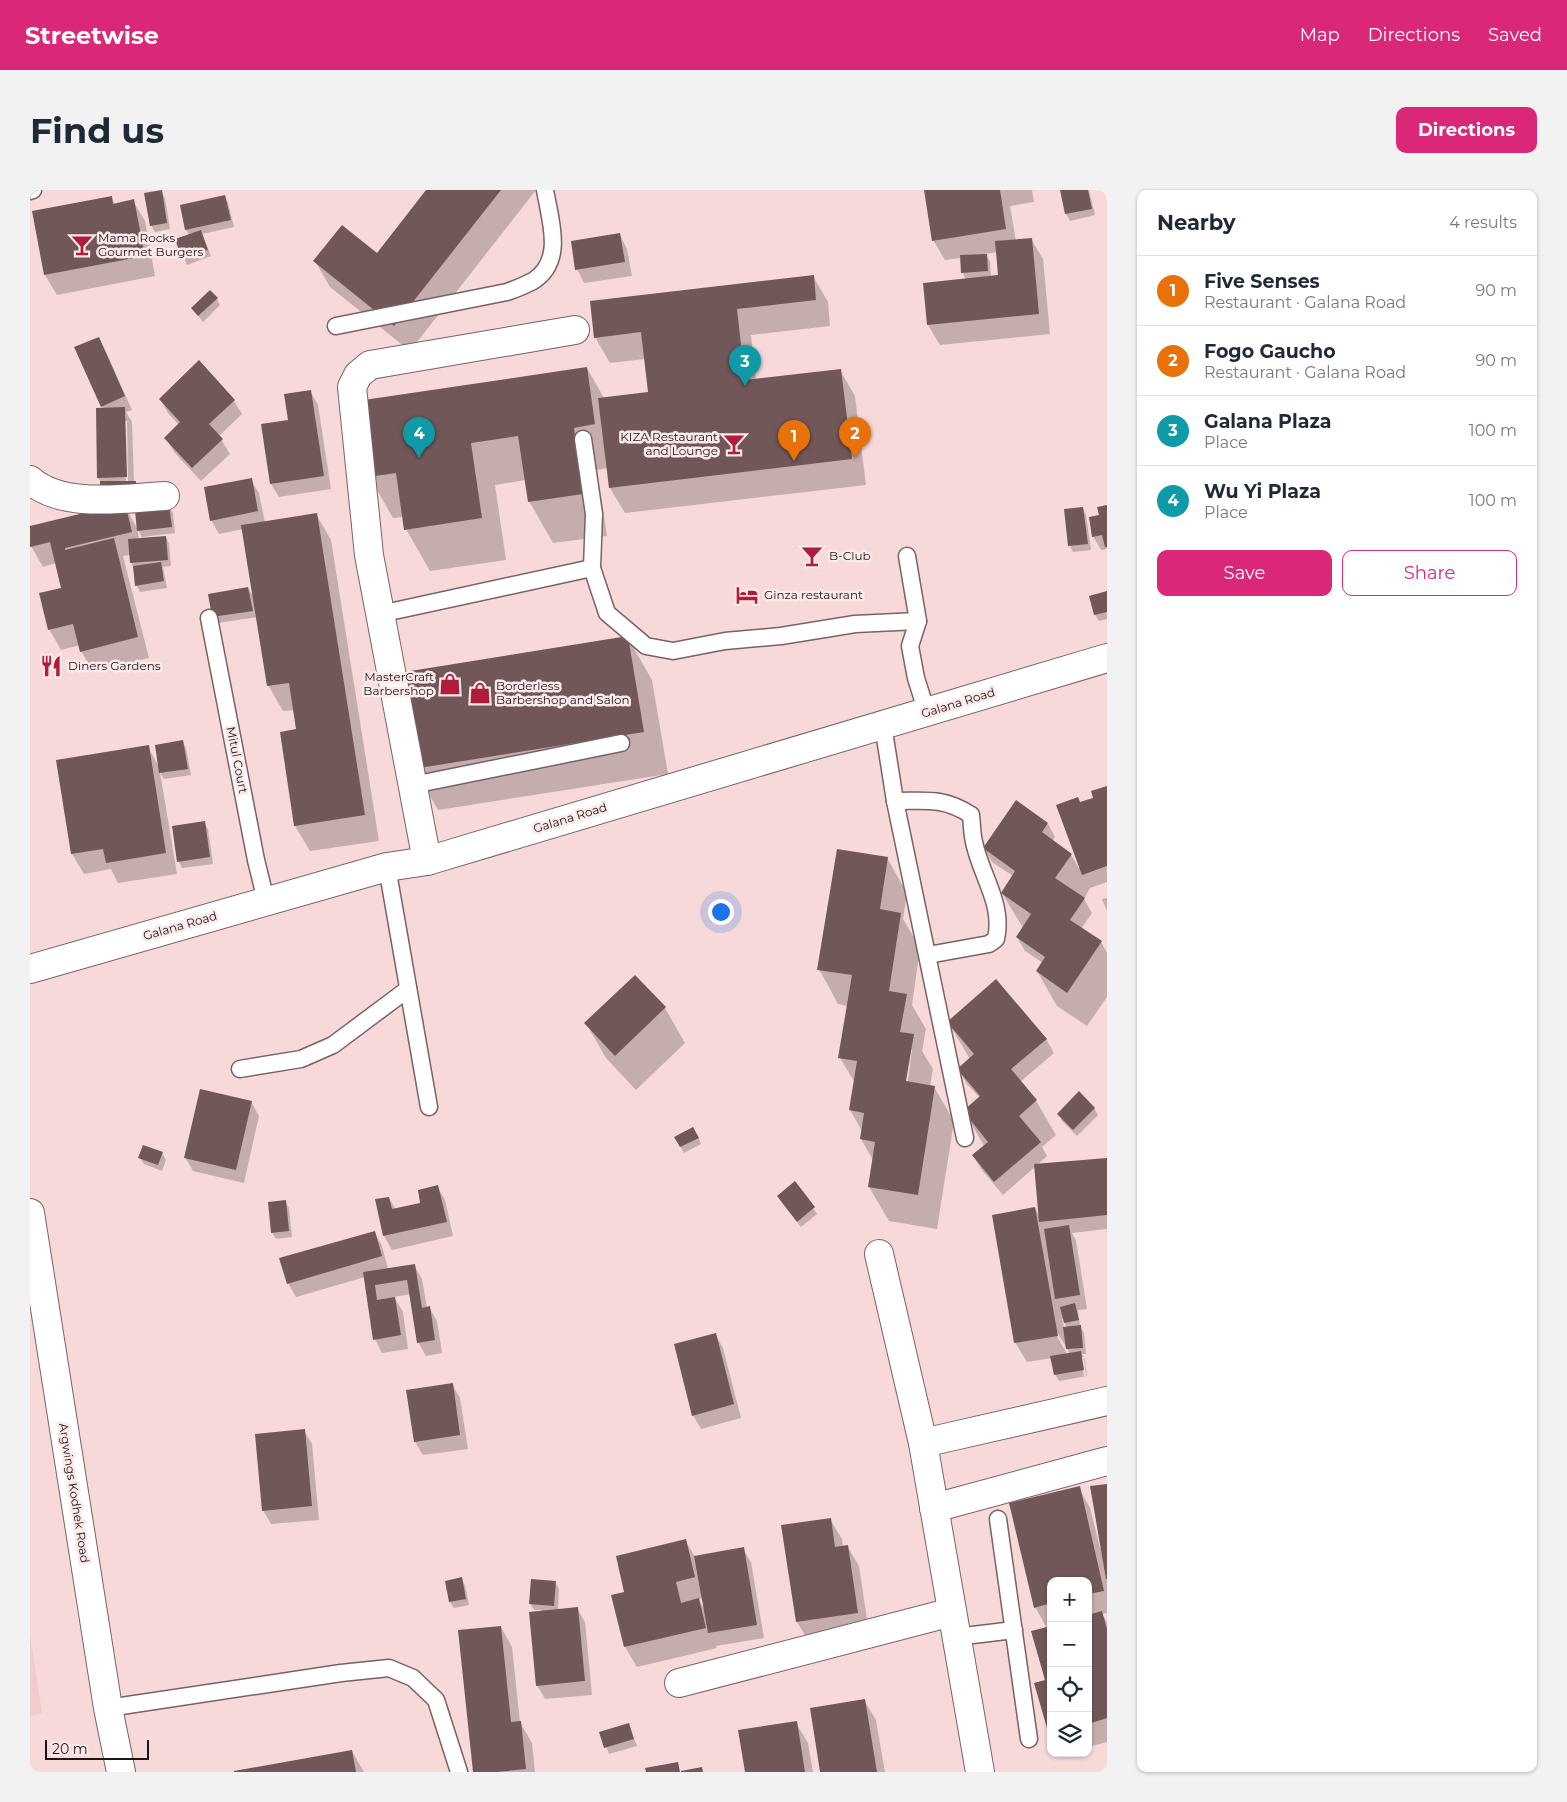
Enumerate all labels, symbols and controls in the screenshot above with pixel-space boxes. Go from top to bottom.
text: Streetwise [25,21,159,50]
text: Map [1300,24,1340,46]
text: Directions [1368,24,1460,46]
text: Saved [1488,24,1542,46]
button: Directions [1396,107,1537,153]
text: Find us [30,109,164,152]
text: Nearby [1157,210,1236,235]
text: 4 results [1449,213,1517,232]
place label: Mama Rocks Gourmet Burgers [98,230,204,259]
bar icon: Mama Rocks Gourmet Burgers [69,232,95,258]
text: Five Senses [1204,270,1320,293]
text: 1 [1170,281,1176,300]
text: 90 m [1475,281,1517,300]
text: Restaurant · Galana Road [1204,293,1406,312]
text: Fogo Gaucho [1204,340,1336,363]
pin: 3 [729,345,761,386]
text: 2 [1168,351,1178,370]
text: 90 m [1475,351,1517,370]
text: Restaurant · Galana Road [1204,363,1406,382]
text: Galana Plaza [1204,410,1331,433]
pin: 4 [403,417,435,458]
pin: 2 [839,417,871,458]
pin: 1 [778,420,810,461]
text: 3 [1168,421,1178,440]
text: 100 m [1469,421,1517,440]
place label: KIZA Restaurant and Lounge [620,429,718,458]
bar icon: KIZA Restaurant and Lounge [721,431,747,457]
text: Place [1204,433,1248,452]
text: Wu Yi Plaza [1204,480,1321,503]
text: 4 [1167,491,1179,510]
text: 100 m [1469,491,1517,510]
text: Place [1204,503,1248,522]
bar icon: B-Club [799,543,825,569]
place label: B-Club [829,548,871,563]
button: Save [1157,550,1332,596]
button: Share [1342,550,1517,596]
hotel icon: Ginza restaurant [734,582,760,608]
place label: Ginza restaurant [764,587,863,602]
restaurant icon: Diners Gardens [38,653,64,679]
place label: Diners Gardens [68,658,161,673]
place label: MasterCraft Barbershop [363,669,434,698]
shop icon: MasterCraft Barbershop [437,671,463,697]
place label: Borderless Barbershop and Salon [496,678,630,707]
shop icon: Borderless Barbershop and Salon [467,680,493,706]
street label: Galana Road [919,684,997,721]
street label: Mitul Court [224,725,251,795]
street label: Galana Road [531,799,609,836]
your location [708,899,734,925]
street label: Galana Road [141,908,219,943]
street label: Argwings Kodhek Road [56,1422,93,1564]
map controls [1047,1577,1092,1757]
button: + [1047,1577,1092,1622]
button: − [1047,1622,1092,1667]
button: locate [1047,1667,1092,1712]
button: layers [1047,1712,1092,1757]
scale bar [45,1737,149,1760]
text: 20 m [52,1740,88,1758]

